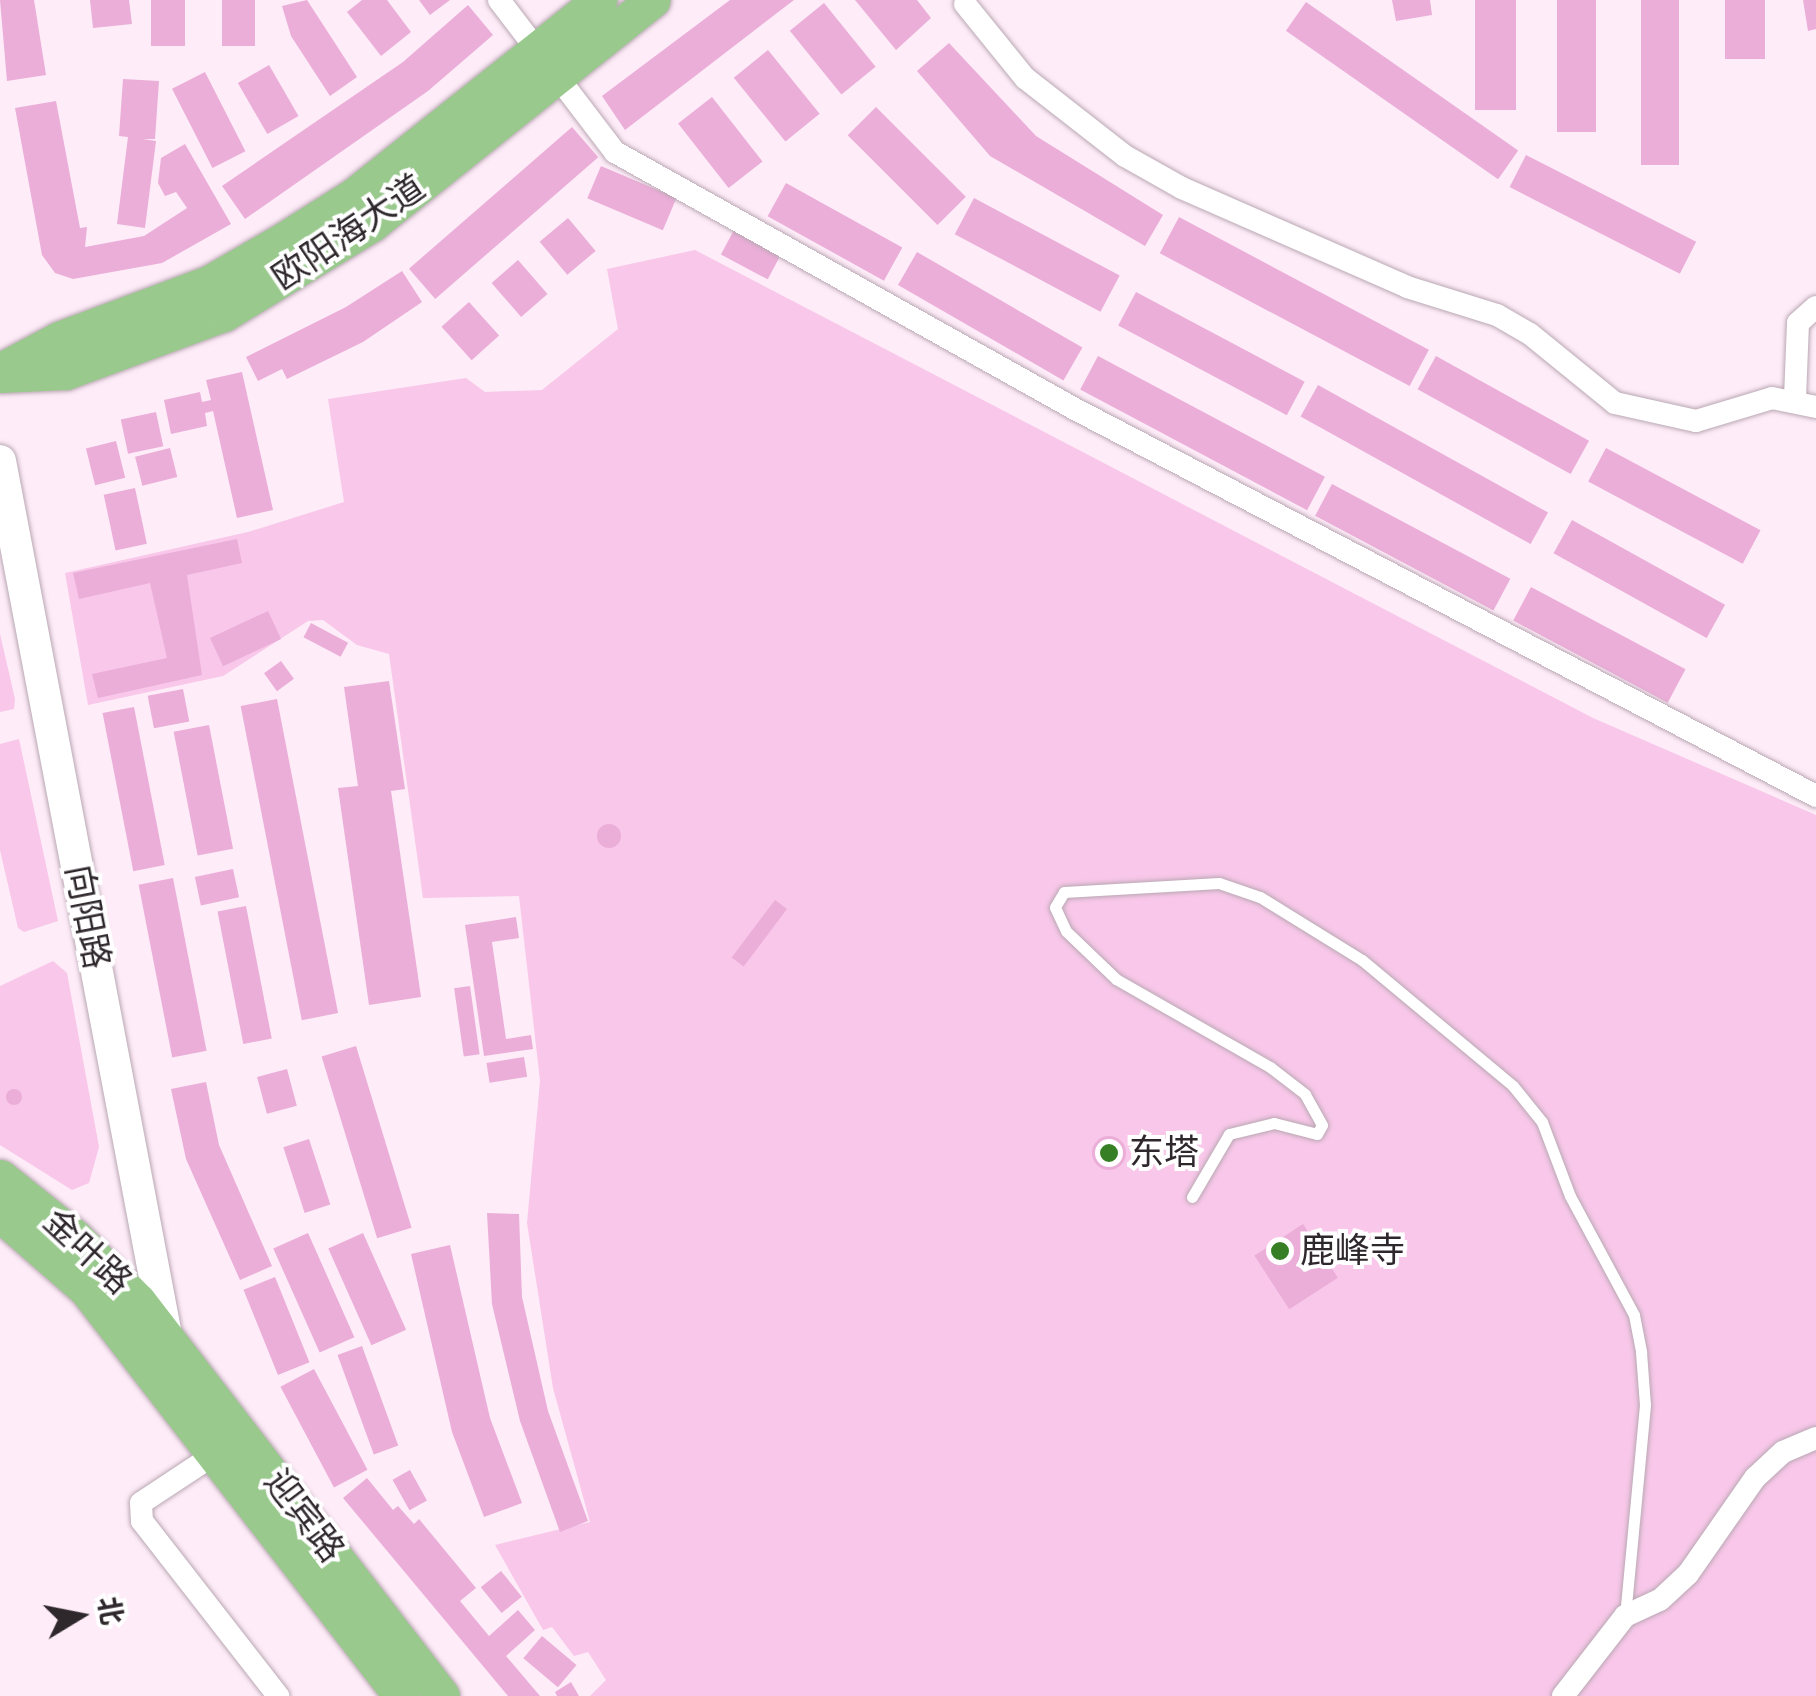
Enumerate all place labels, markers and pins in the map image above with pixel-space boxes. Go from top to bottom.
place label: 东塔 [1129,1132,1199,1174]
marker: 东塔 [1098,1142,1120,1164]
place label: 鹿峰寺 [1300,1230,1405,1272]
marker: 鹿峰寺 [1269,1240,1291,1262]

